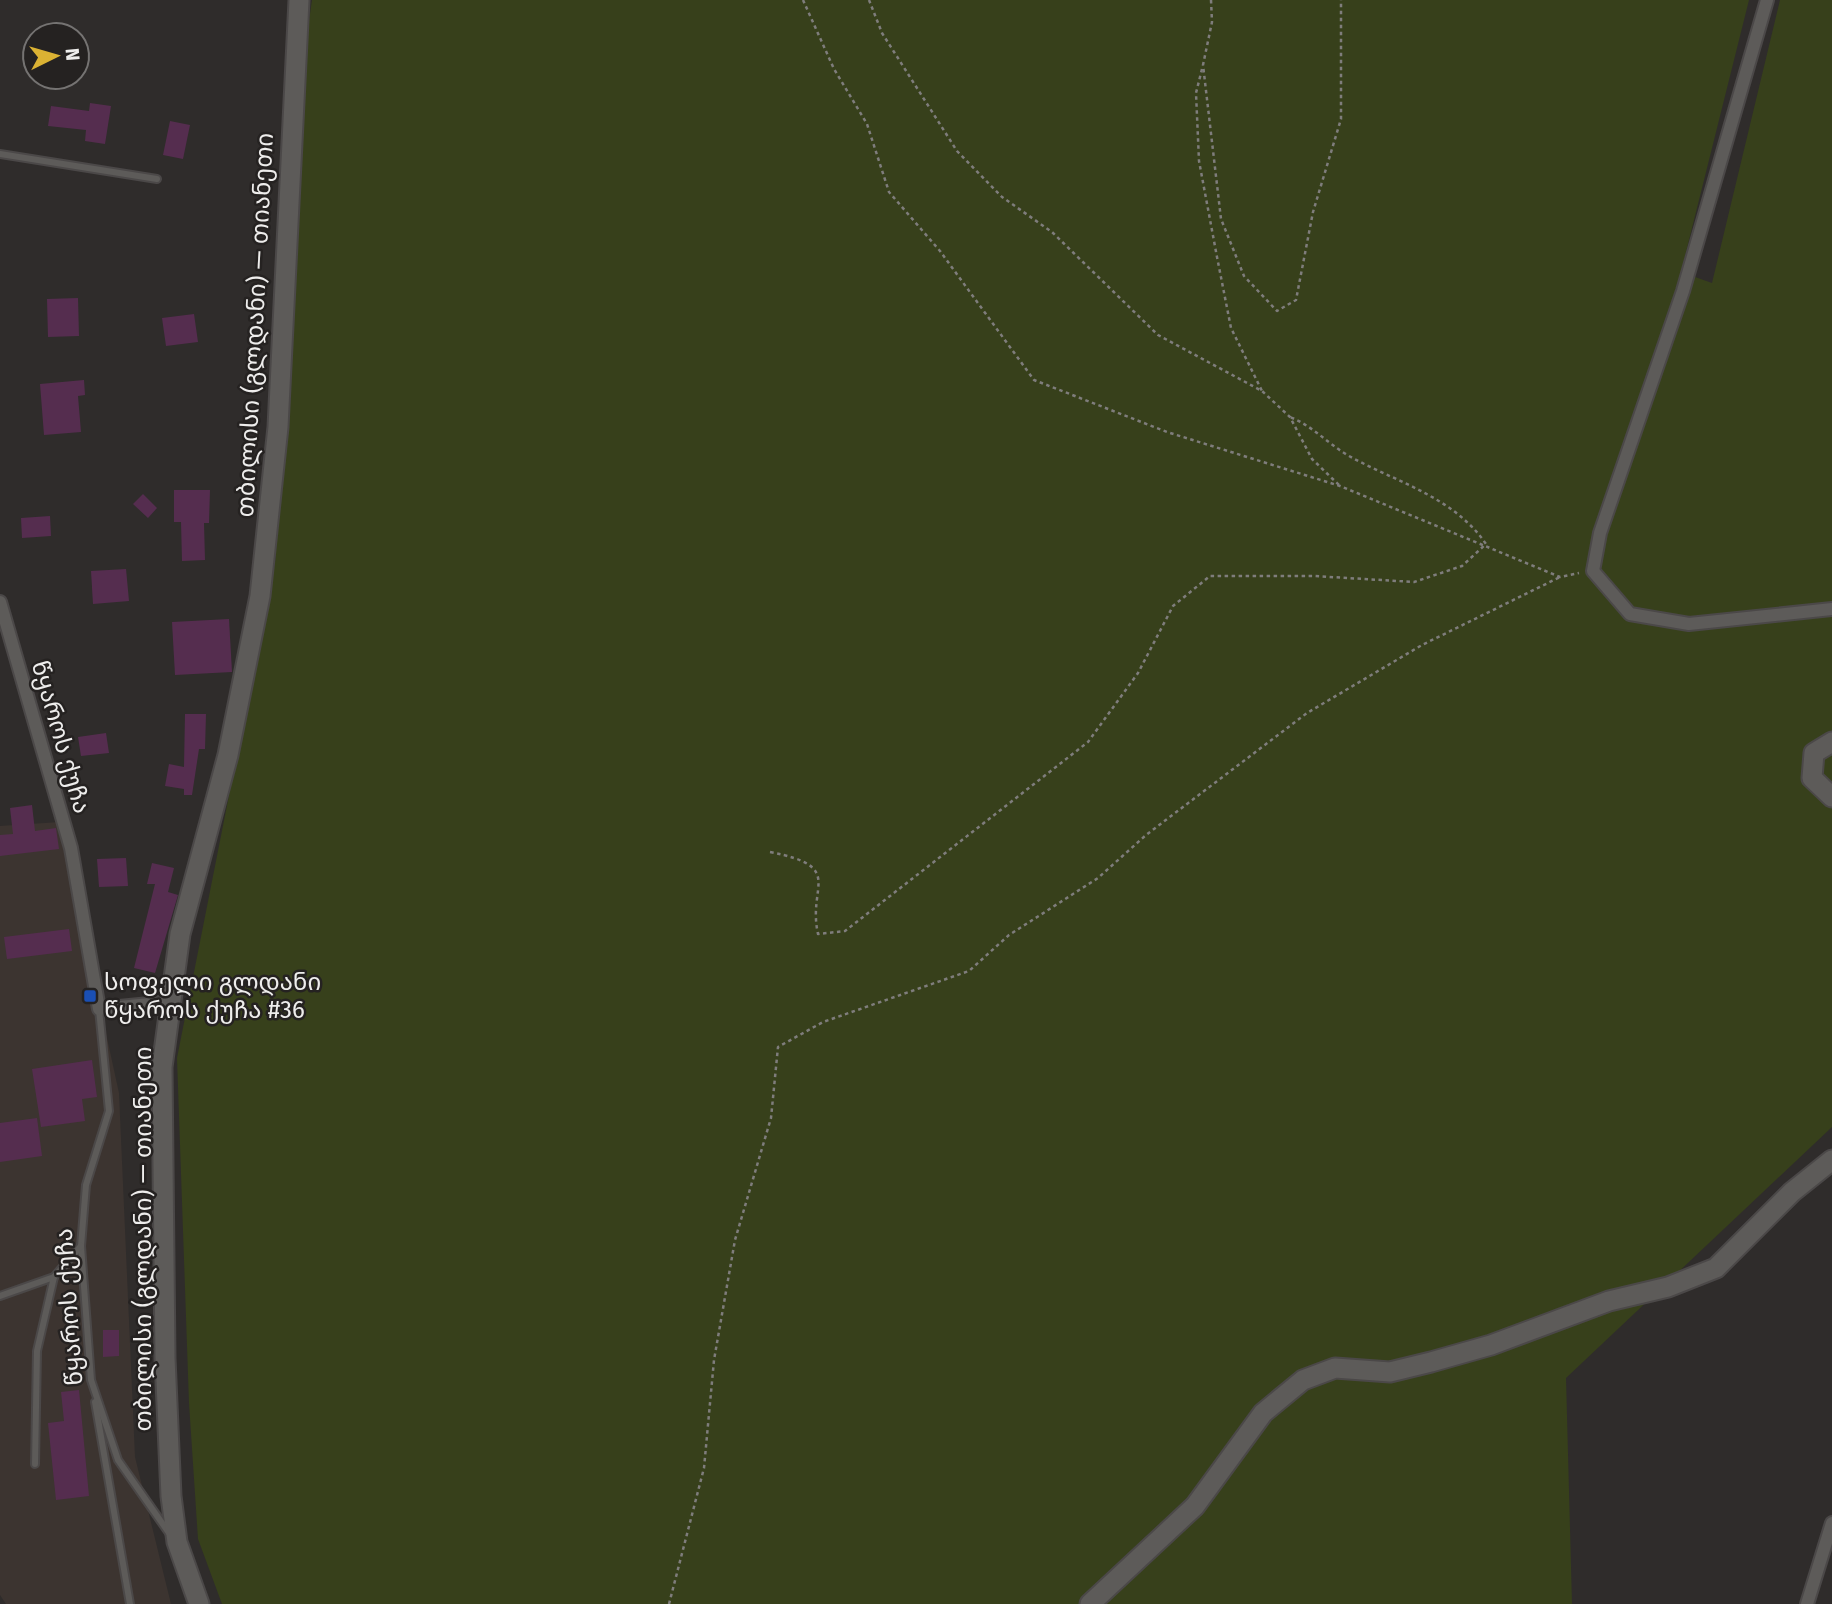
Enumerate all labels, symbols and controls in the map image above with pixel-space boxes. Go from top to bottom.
north arrow [21,21,91,91]
text: N [60,47,84,62]
street label: თბილისი (გლდანი) — თიანეთი [231,132,279,518]
street label: წყაროს ქუჩა [26,657,96,817]
place label: სოფელი გლდანი წყაროს ქუჩა #36 [104,968,321,1024]
marker: სოფელი გლდანი წყაროს ქუჩა #36 [82,988,98,1004]
street label: თბილისი (გლდანი) — თიანეთი [129,1046,157,1432]
street label: წყაროს ქუჩა [50,1227,88,1387]

